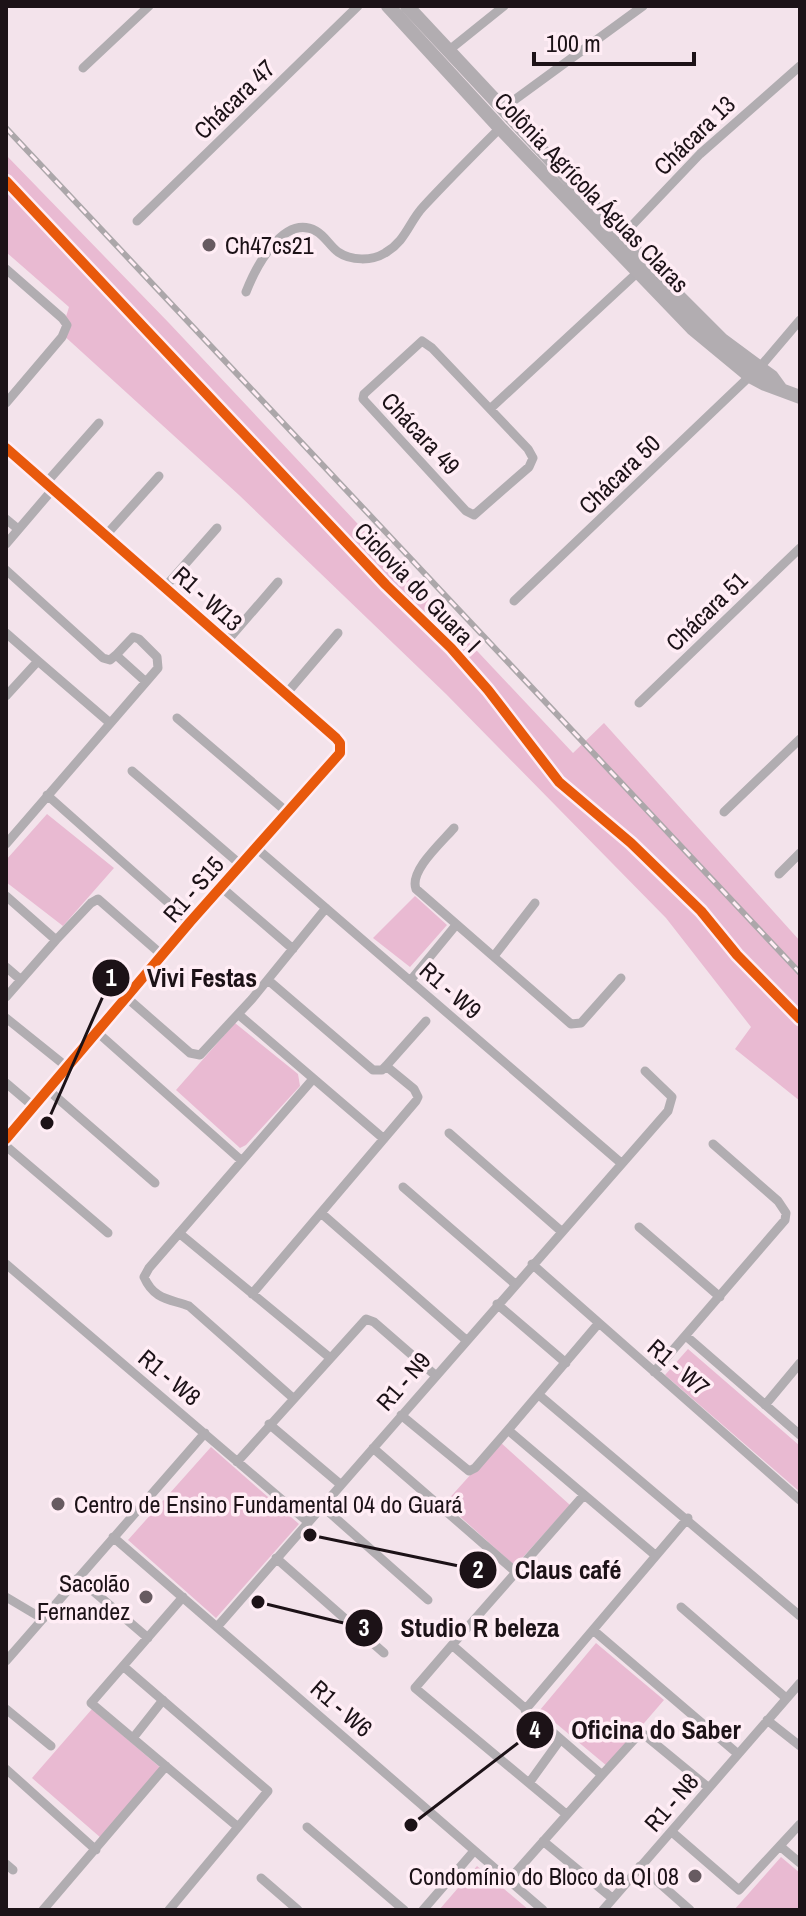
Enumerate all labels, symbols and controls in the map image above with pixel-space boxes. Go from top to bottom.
scale bar [534,16,694,66]
text: 100 m [546,27,601,59]
street label: Chácara 47 [186,52,282,146]
street label: Colônia Agrícola Águas Claras [488,85,696,299]
street label: Chácara 13 [646,88,742,182]
place label: Ch47cs21 [225,229,314,261]
marker: Ch47cs21 [200,236,218,254]
street label: Chácara 49 [375,385,467,481]
street label: Chácara 50 [571,427,667,521]
street label: Ciclovia do Guara I [348,515,488,659]
street label: R1 - W13 [166,558,250,638]
street label: Chácara 51 [658,564,754,658]
street label: R1 - S15 [155,849,231,929]
callout: Vivi Festas [91,953,273,1003]
street label: R1 - W9 [413,954,489,1026]
text: Vivi Festas [147,960,257,995]
text: 1 [106,961,117,993]
street label: R1 - W7 [641,1331,717,1403]
street label: R1 - W8 [132,1342,208,1412]
street label: R1 - N9 [369,1345,437,1417]
place label: Centro de Ensino Fundamental 04 do Guará [74,1488,462,1520]
marker: Centro de Ensino Fundamental 04 do Guará [49,1495,67,1513]
callout: Claus café [458,1545,637,1595]
text: Claus café [515,1552,621,1587]
text: 2 [473,1553,484,1585]
place label: Sacolão Fernandez [37,1567,130,1627]
marker: Sacolão Fernandez [137,1588,155,1606]
callout: Studio R beleza [344,1603,575,1653]
text: Studio R beleza [401,1610,560,1645]
text: 3 [359,1611,370,1643]
street label: R1 - W6 [304,1672,380,1744]
callout: Oficina do Saber [515,1705,757,1755]
text: Oficina do Saber [571,1712,741,1747]
text: 4 [530,1713,541,1745]
street label: R1 - N8 [637,1766,705,1838]
place label: Condomínio do Bloco da QI 08 [409,1860,679,1892]
marker: Condomínio do Bloco da QI 08 [686,1867,704,1885]

